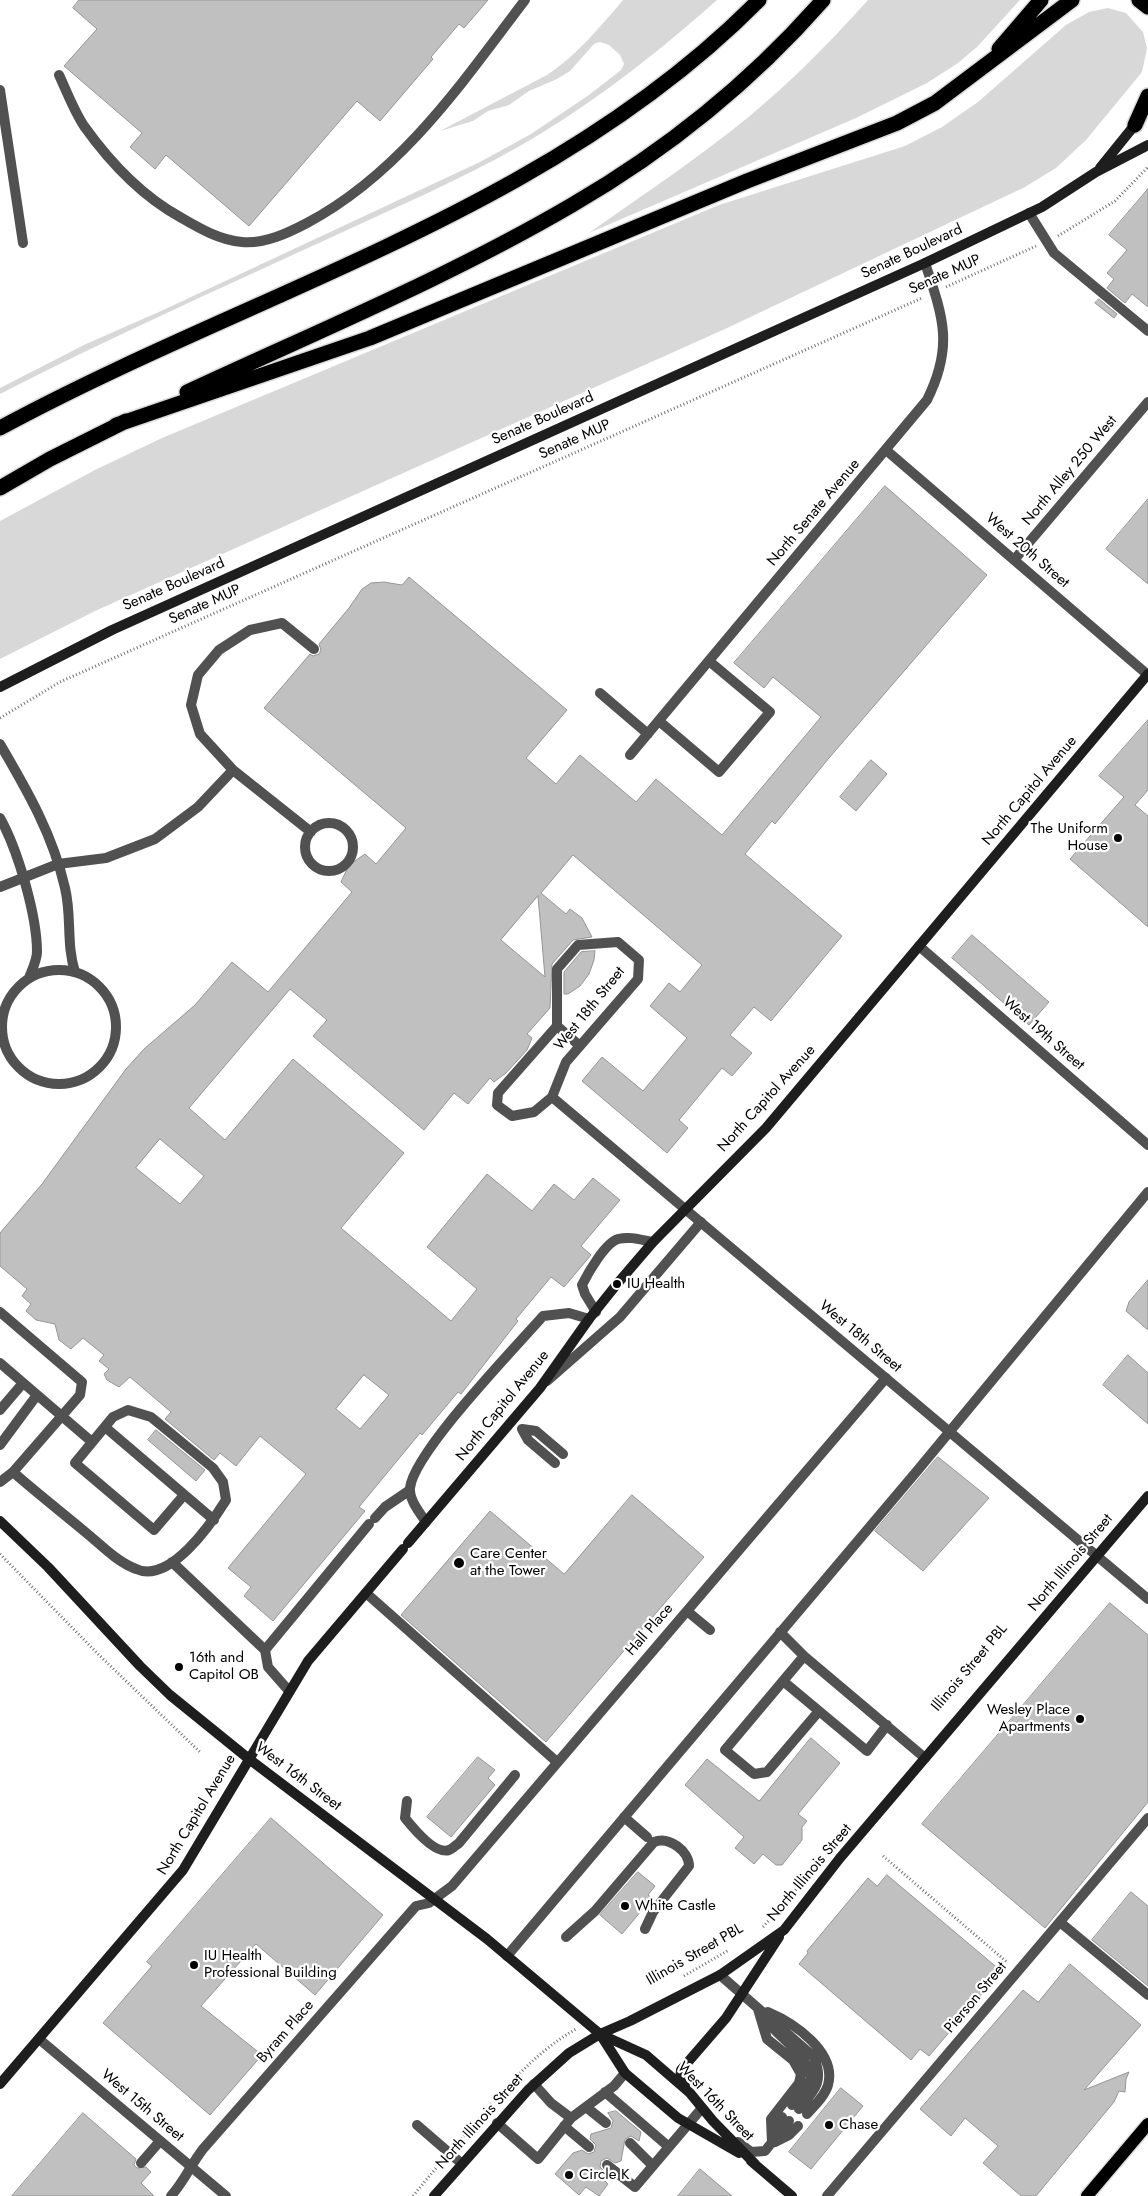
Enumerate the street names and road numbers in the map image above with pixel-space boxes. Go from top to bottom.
street label: Senate Boulevard [858,221,966,283]
street label: Senate MUP [906,251,984,299]
street label: Senate Boulevard [489,388,597,450]
street label: North Alley 250 West [1019,412,1121,530]
street label: Senate MUP [536,416,614,464]
street label: North Senate Avenue [764,456,864,570]
street label: West 20th Street [982,510,1072,592]
street label: Senate Boulevard [120,554,228,616]
street label: Senate MUP [166,581,244,629]
street label: North Capitol Avenue [979,733,1081,849]
street label: West 18th Street [551,964,629,1054]
street label: West 19th Street [998,994,1088,1074]
street label: North Capitol Avenue [714,1042,820,1156]
street label: West 18th Street [815,1297,905,1377]
street label: North Capitol Avenue [453,1347,553,1465]
street label: North Illinois Street [1025,1511,1117,1615]
street label: Hall Place [623,1600,677,1660]
street label: Illinois Street PBL [928,1621,1012,1715]
street label: West 16th Street [252,1739,344,1815]
street label: North Capitol Avenue [154,1752,240,1878]
street label: North Illinois Street [764,1821,856,1925]
street label: Illinois Street PBL [643,1920,747,1990]
street label: Pierson Street [941,1959,1011,2037]
street label: Byram Place [254,1997,318,2067]
street label: West 16th Street [673,2059,757,2145]
street label: West 15th Street [97,2066,187,2146]
street label: North Illinois Street [433,2071,527,2173]

